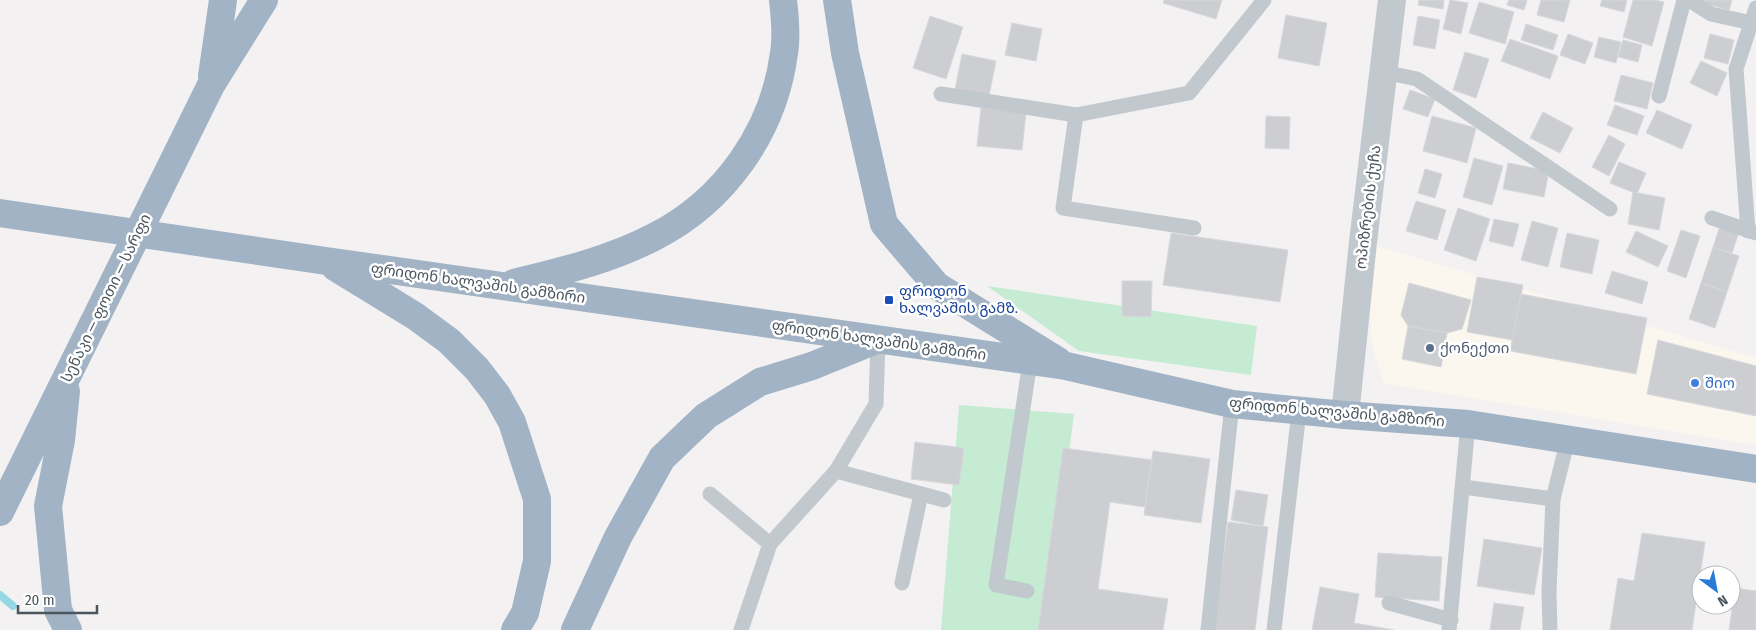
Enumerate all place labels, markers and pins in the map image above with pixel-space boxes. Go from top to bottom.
place label: ფრიდონ ხალვაშის გამზ. [899,282,1018,317]
marker: ფრიდონ ხალვაშის გამზ. [883,294,895,306]
place label: ქონექთი [1440,339,1509,357]
marker: ქონექთი [1424,342,1436,354]
place label: შიო [1705,374,1735,392]
marker: შიო [1689,377,1701,389]

